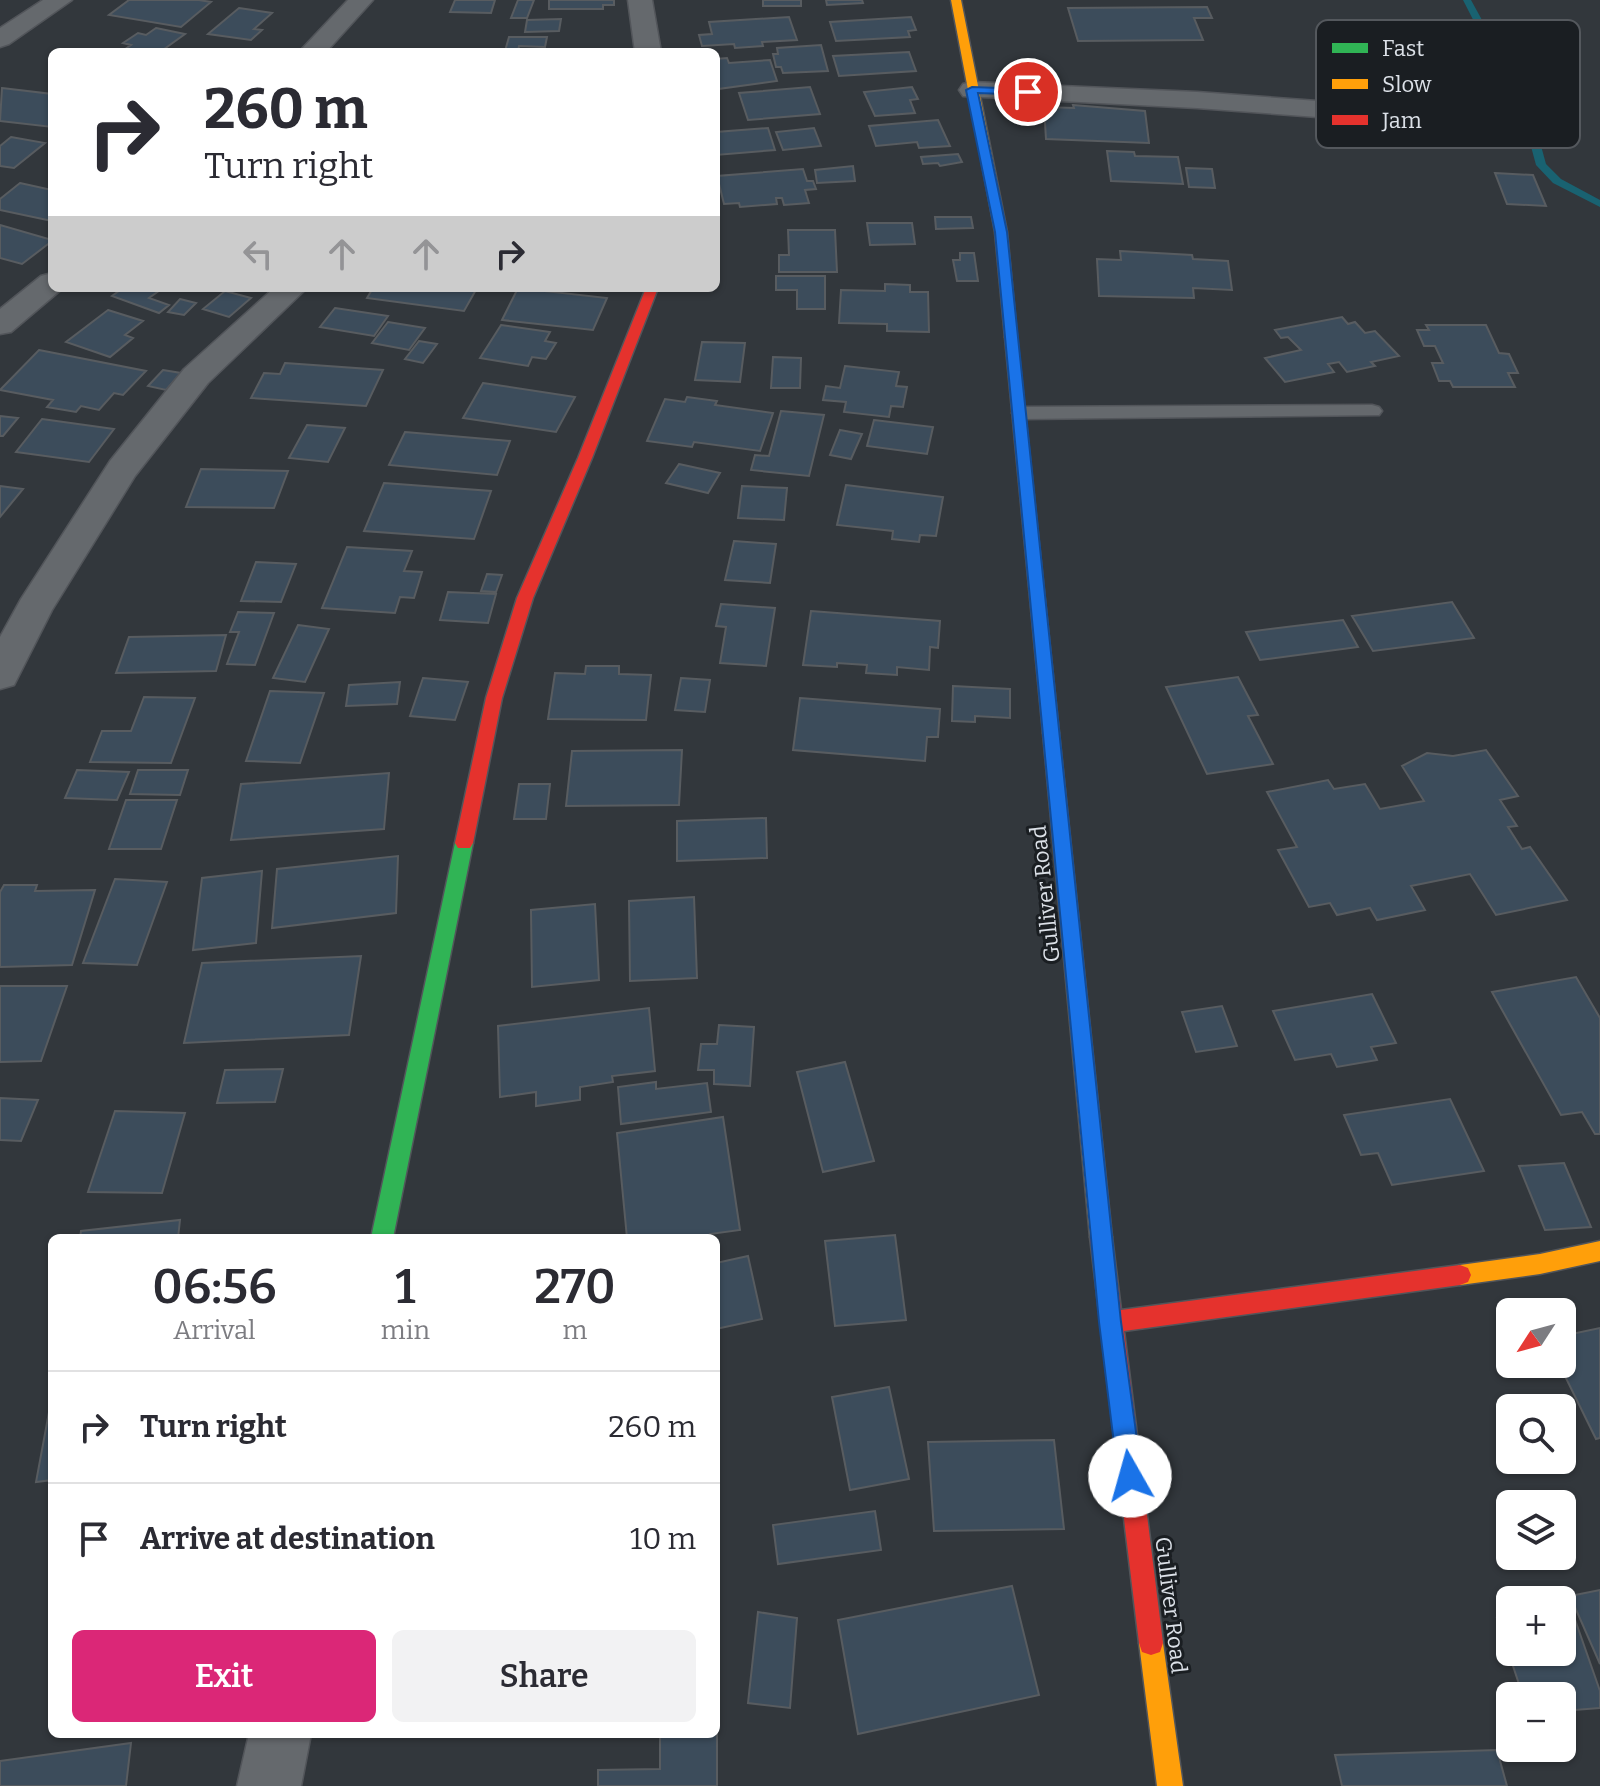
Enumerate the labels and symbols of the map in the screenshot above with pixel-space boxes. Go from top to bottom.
legend [1316,20,1580,148]
text: Fast [1382,35,1424,62]
pin [994,58,1062,126]
text: Slow [1382,71,1432,98]
text: Jam [1381,107,1422,134]
street label: Gulliver Road [1024,824,1066,964]
north arrow [1496,1298,1576,1378]
position arrow [1088,1434,1172,1518]
street label: Gulliver Road [1149,1535,1193,1675]

